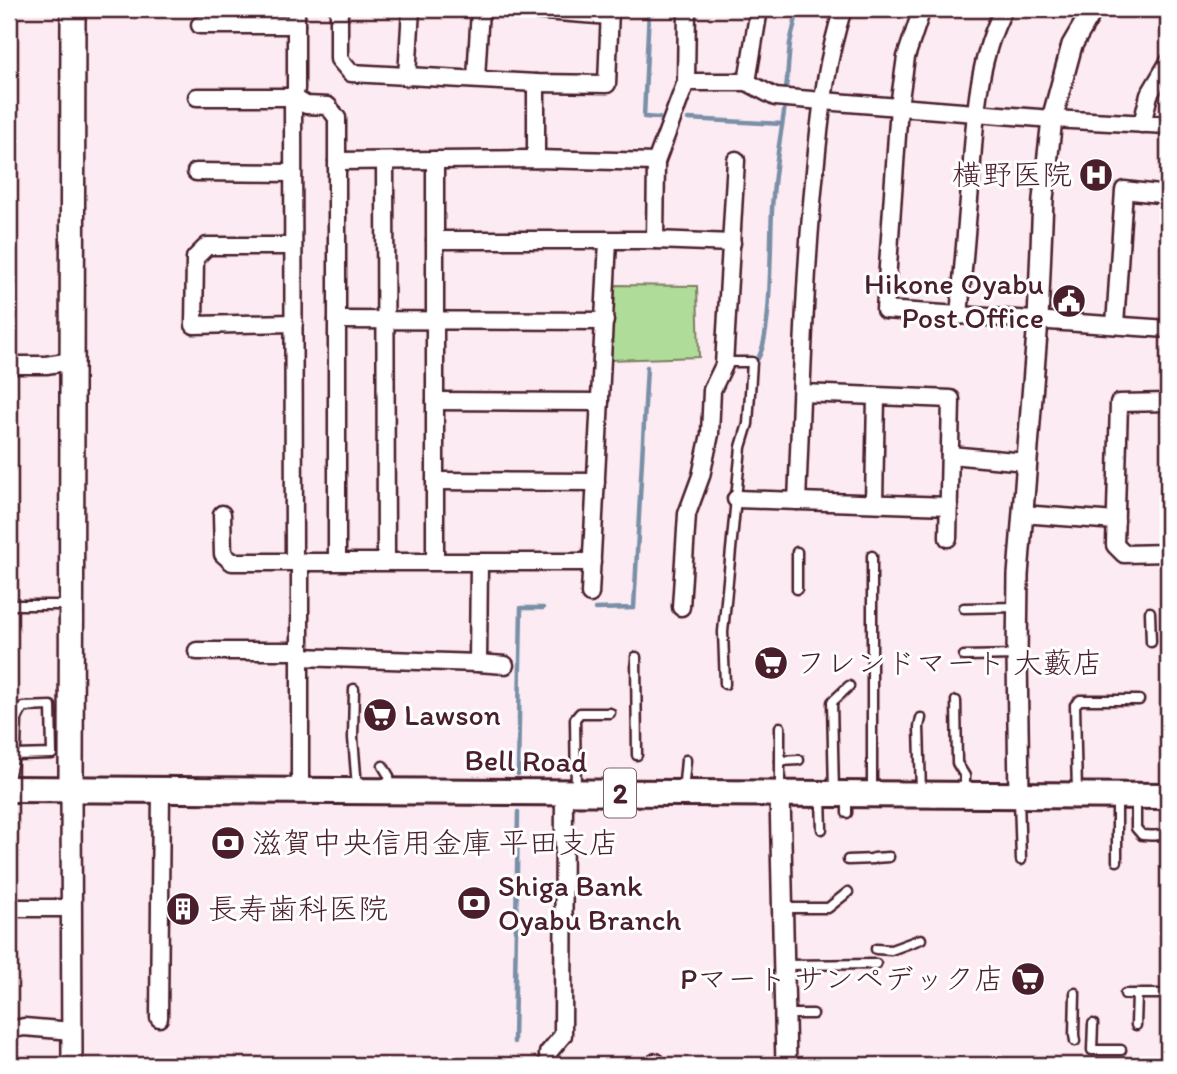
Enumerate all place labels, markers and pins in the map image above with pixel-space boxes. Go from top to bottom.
place label: 横野医院 [952,156,1072,193]
hospital icon: 横野医院 [1077,156,1115,194]
place label: Hikone Oyabu Post Office [864,265,1044,336]
public building icon: Hikone Oyabu Post Office [1050,282,1088,320]
supermarket icon: フレンドマート 大藪店 [752,644,790,682]
place label: フレンドマート 大藪店 [796,644,1103,681]
supermarket icon: Lawson [361,696,399,734]
place label: Lawson [404,696,501,733]
bank icon: 滋賀中央信用金庫 平田支店 [209,824,247,862]
place label: 滋賀中央信用金庫 平田支店 [252,824,619,861]
place label: Shiga Bank Oyabu Branch [498,867,681,938]
bank icon: Shiga Bank Oyabu Branch [455,884,493,922]
building icon: 長寿歯科医院 [164,890,202,928]
place label: 長寿歯科医院 [208,890,388,927]
place label: Pマート サンペデック店 [680,960,1004,997]
supermarket icon: Pマート サンペデック店 [1009,960,1047,998]

